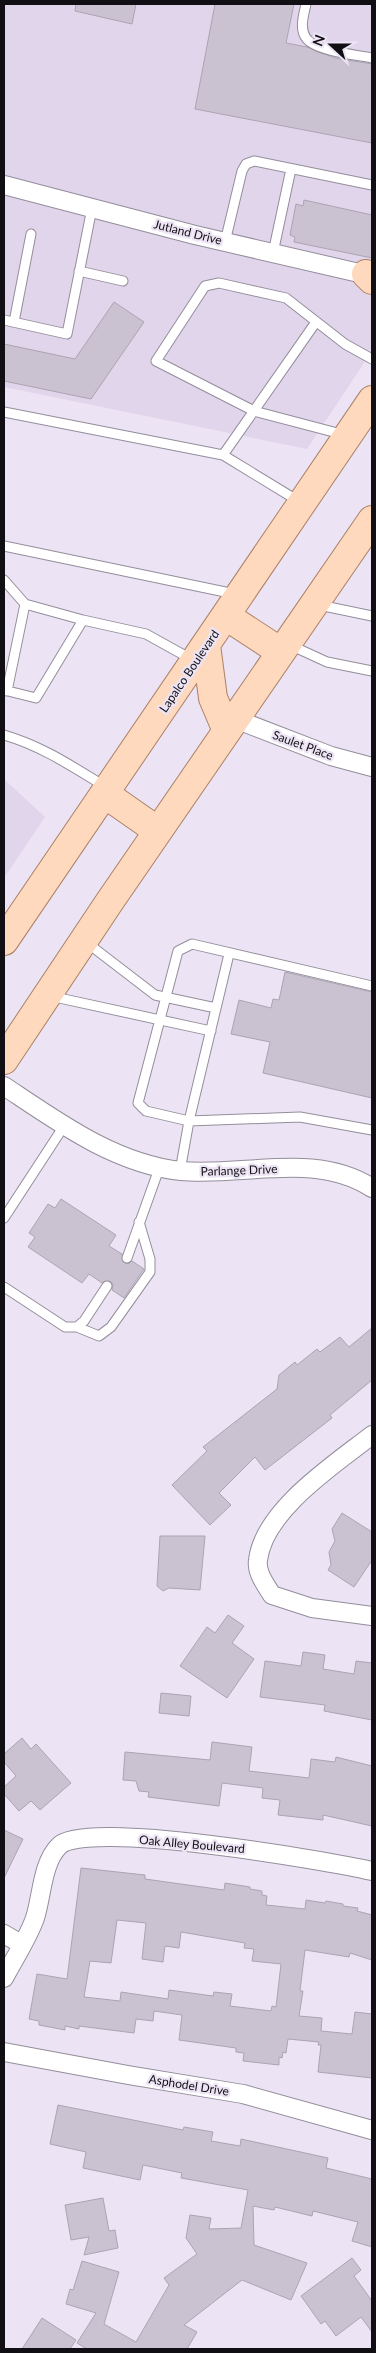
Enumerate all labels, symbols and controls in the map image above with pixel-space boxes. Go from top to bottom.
north arrow [306,20,356,70]
text: N [309,32,328,48]
street label: Jutland Drive [152,216,224,248]
street label: Lapalco Boulevard [156,627,222,715]
street label: Saulet Place [271,727,335,763]
street label: Parlange Drive [200,1161,278,1179]
street label: Oak Alley Boulevard [138,1832,246,1856]
street label: Asphodel Drive [148,2071,230,2099]

